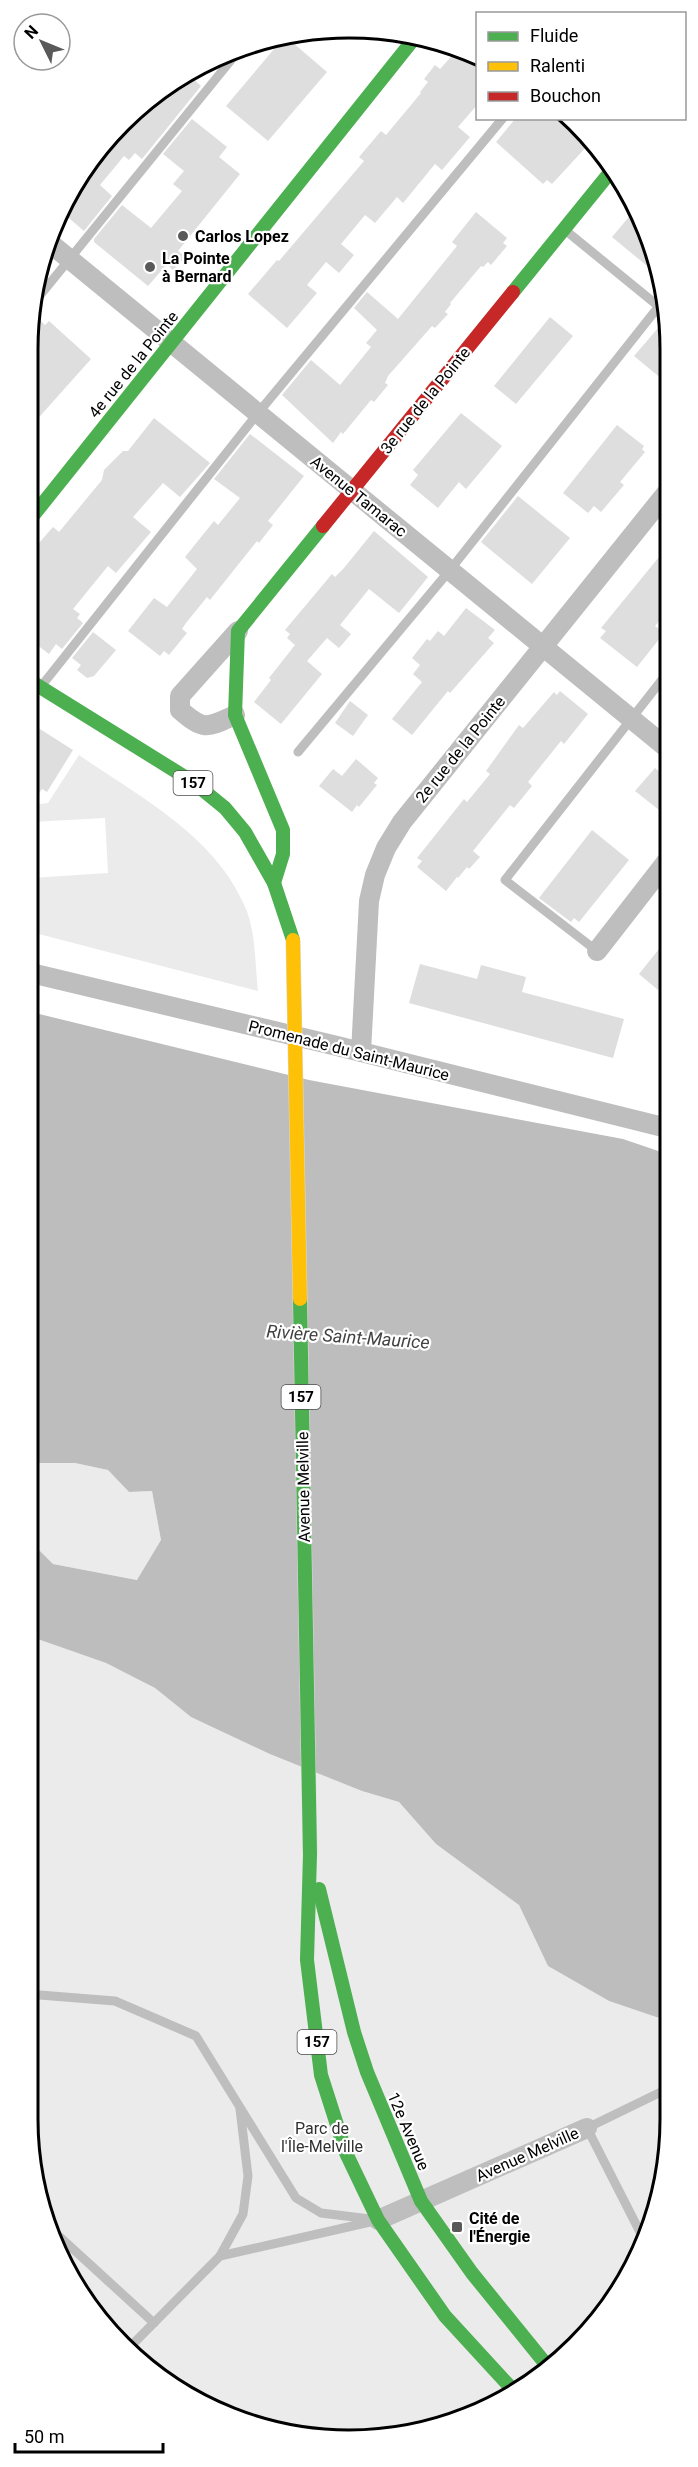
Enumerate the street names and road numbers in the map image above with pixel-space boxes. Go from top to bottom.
street label: 4e rue de la Pointe [85,307,182,421]
street label: 3e rue de la Pointe [377,343,474,457]
street label: Avenue Tamarac [307,452,411,541]
street label: 2e rue de la Pointe [412,692,509,806]
road number: 157 [174,771,212,795]
street label: Promenade du Saint-Maurice [247,1016,451,1085]
road number: 157 [282,1385,320,1409]
street label: Avenue Melville [293,1432,314,1542]
road number: 157 [298,2030,336,2054]
street label: 12e Avenue [384,2089,433,2173]
street label: Avenue Melville [473,2123,582,2186]

